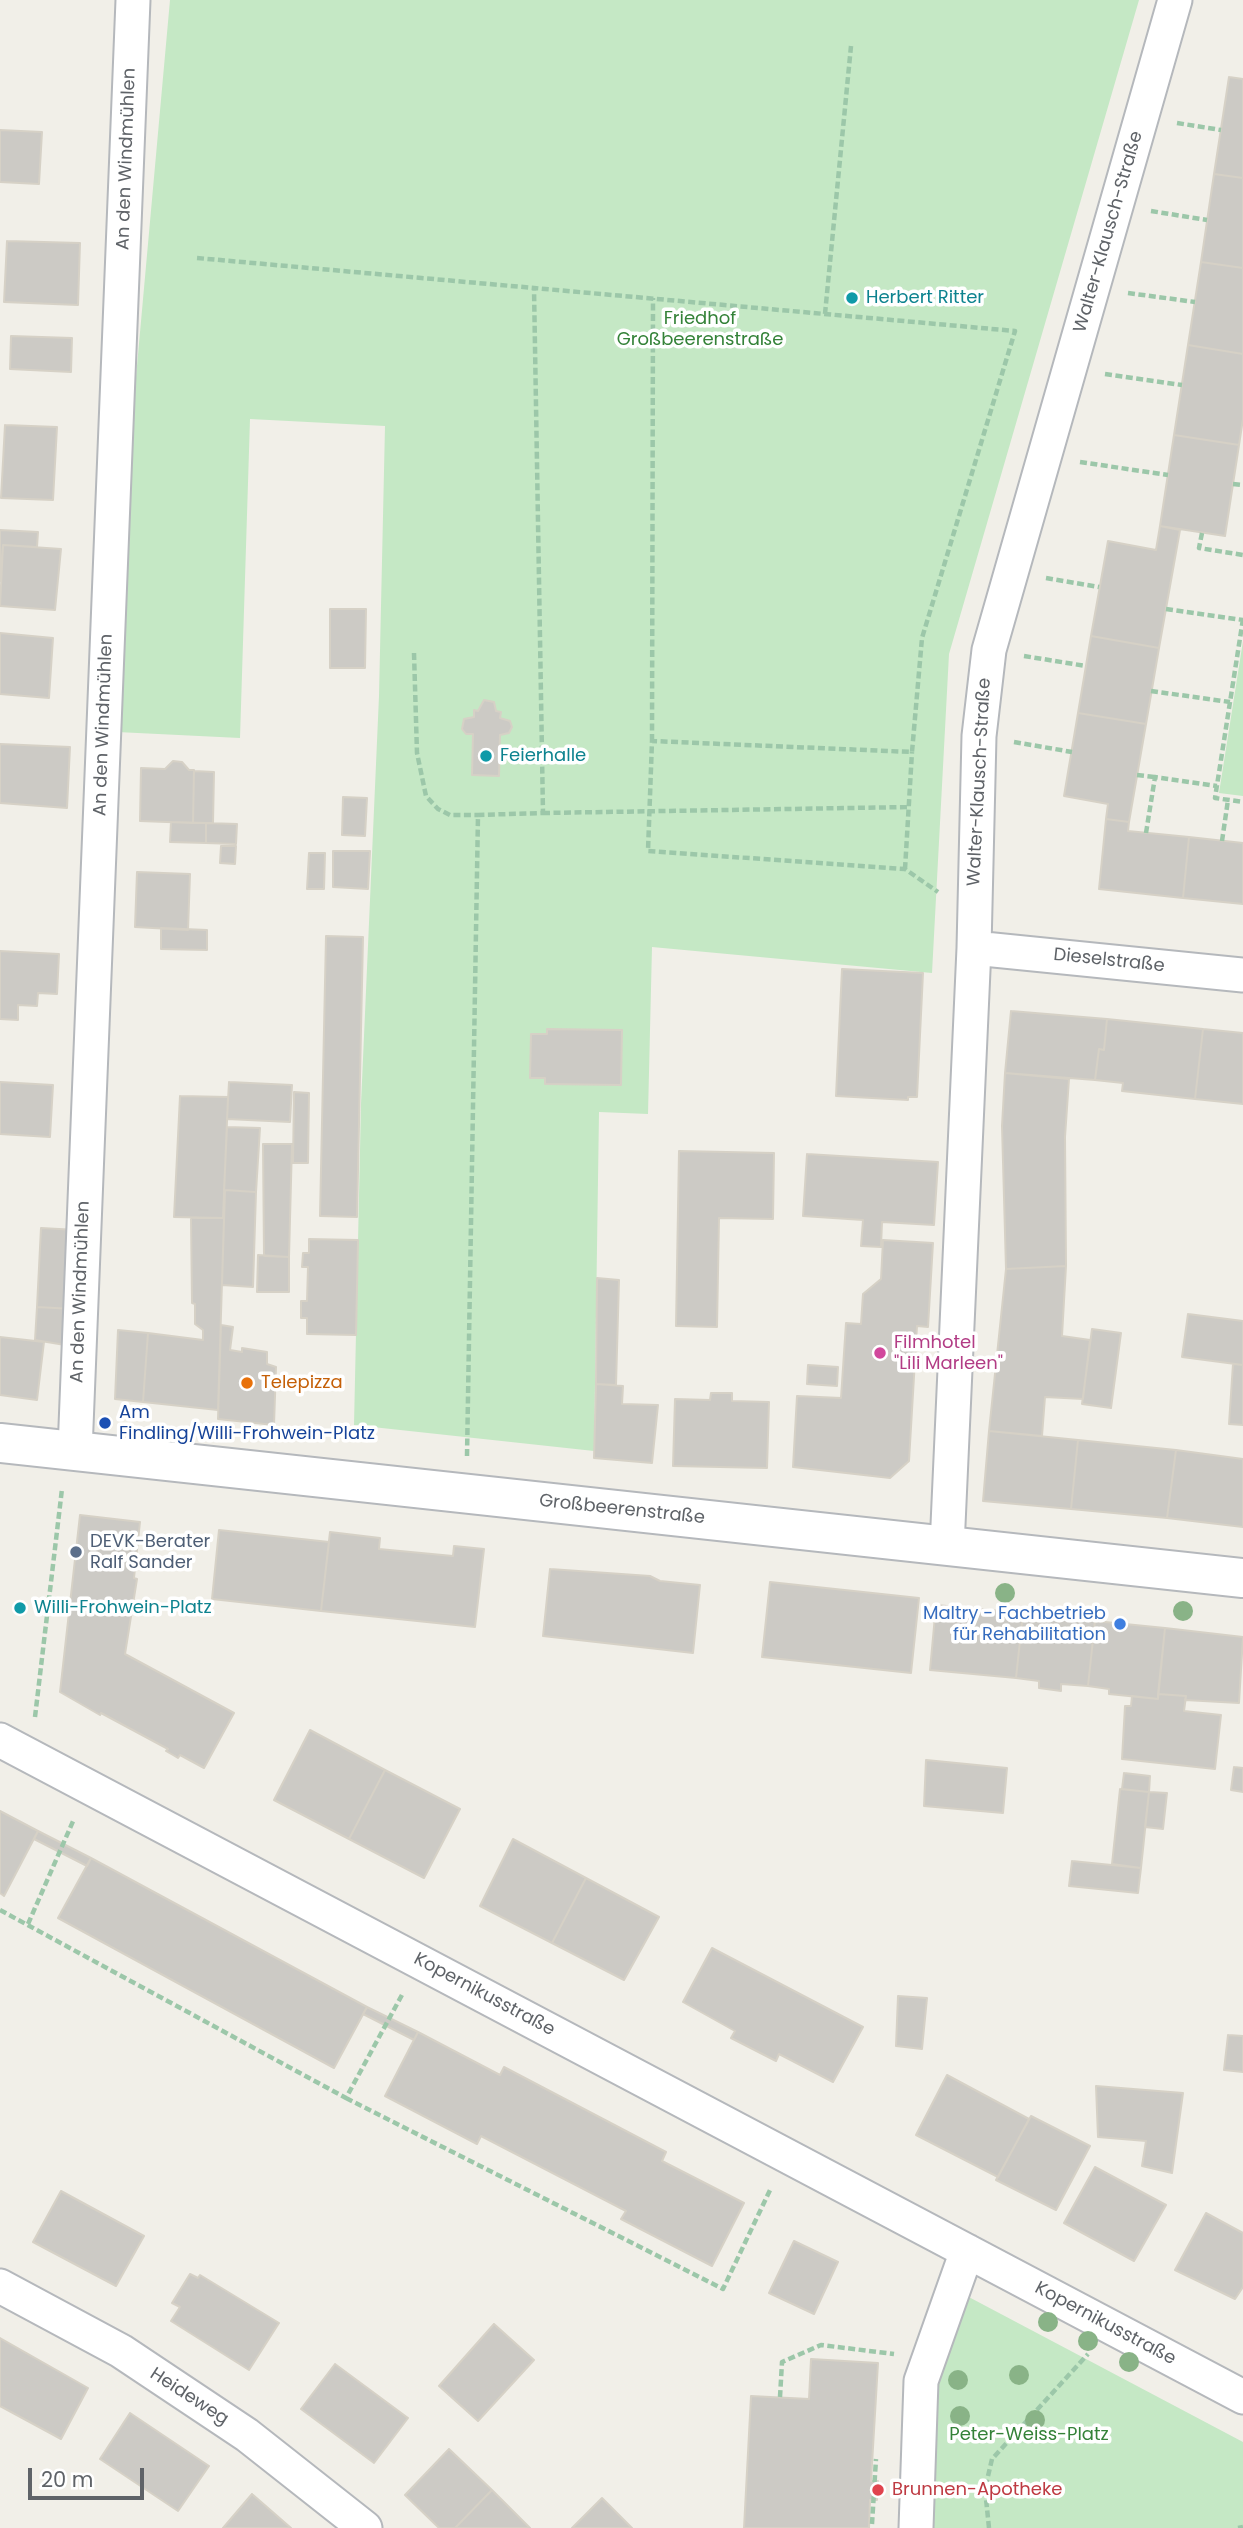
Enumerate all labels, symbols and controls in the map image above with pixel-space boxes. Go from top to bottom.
street label: An den Windmühlen [113,67,141,251]
street label: Walter-Klausch-Straße [1070,129,1148,335]
place label: Herbert Ritter [866,287,984,309]
marker: Herbert Ritter [844,290,860,306]
park label: Friedhof Großbeerenstraße [617,308,783,350]
street label: An den Windmühlen [90,633,118,817]
street label: Walter-Klausch-Straße [964,677,996,887]
place label: Feierhalle [500,745,586,767]
marker: Feierhalle [478,748,494,764]
street label: Dieselstraße [1052,944,1166,978]
street label: An den Windmühlen [67,1200,95,1384]
place label: Filmhotel "Lili Marleen" [894,1332,1003,1374]
marker: Filmhotel "Lili Marleen" [872,1345,888,1361]
place label: Telepizza [261,1372,343,1394]
marker: Telepizza [239,1375,255,1391]
place label: Am Findling/Willi-Frohwein-Platz [119,1402,375,1444]
marker: Am Findling/Willi-Frohwein-Platz [97,1415,113,1431]
street label: Großbeerenstraße [538,1491,706,1529]
place label: DEVK-Berater Ralf Sander [90,1531,210,1574]
marker: DEVK-Berater Ralf Sander [68,1544,84,1560]
place label: Willi-Frohwein-Platz [34,1597,212,1619]
marker: Willi-Frohwein-Platz [12,1600,28,1616]
place label: Maltry - Fachbetrieb für Rehabilitation [923,1603,1106,1646]
marker: Maltry - Fachbetrieb für Rehabilitation [1112,1616,1128,1632]
street label: Kopernikusstraße [410,1949,558,2041]
street label: Kopernikusstraße [1031,2278,1179,2370]
street label: Heideweg [146,2364,232,2430]
park label: Peter-Weiss-Platz [949,2424,1109,2446]
scale bar [32,2454,147,2498]
text: 20 m [41,2465,94,2494]
place label: Brunnen-Apotheke [892,2479,1062,2501]
marker: Brunnen-Apotheke [870,2482,886,2498]

